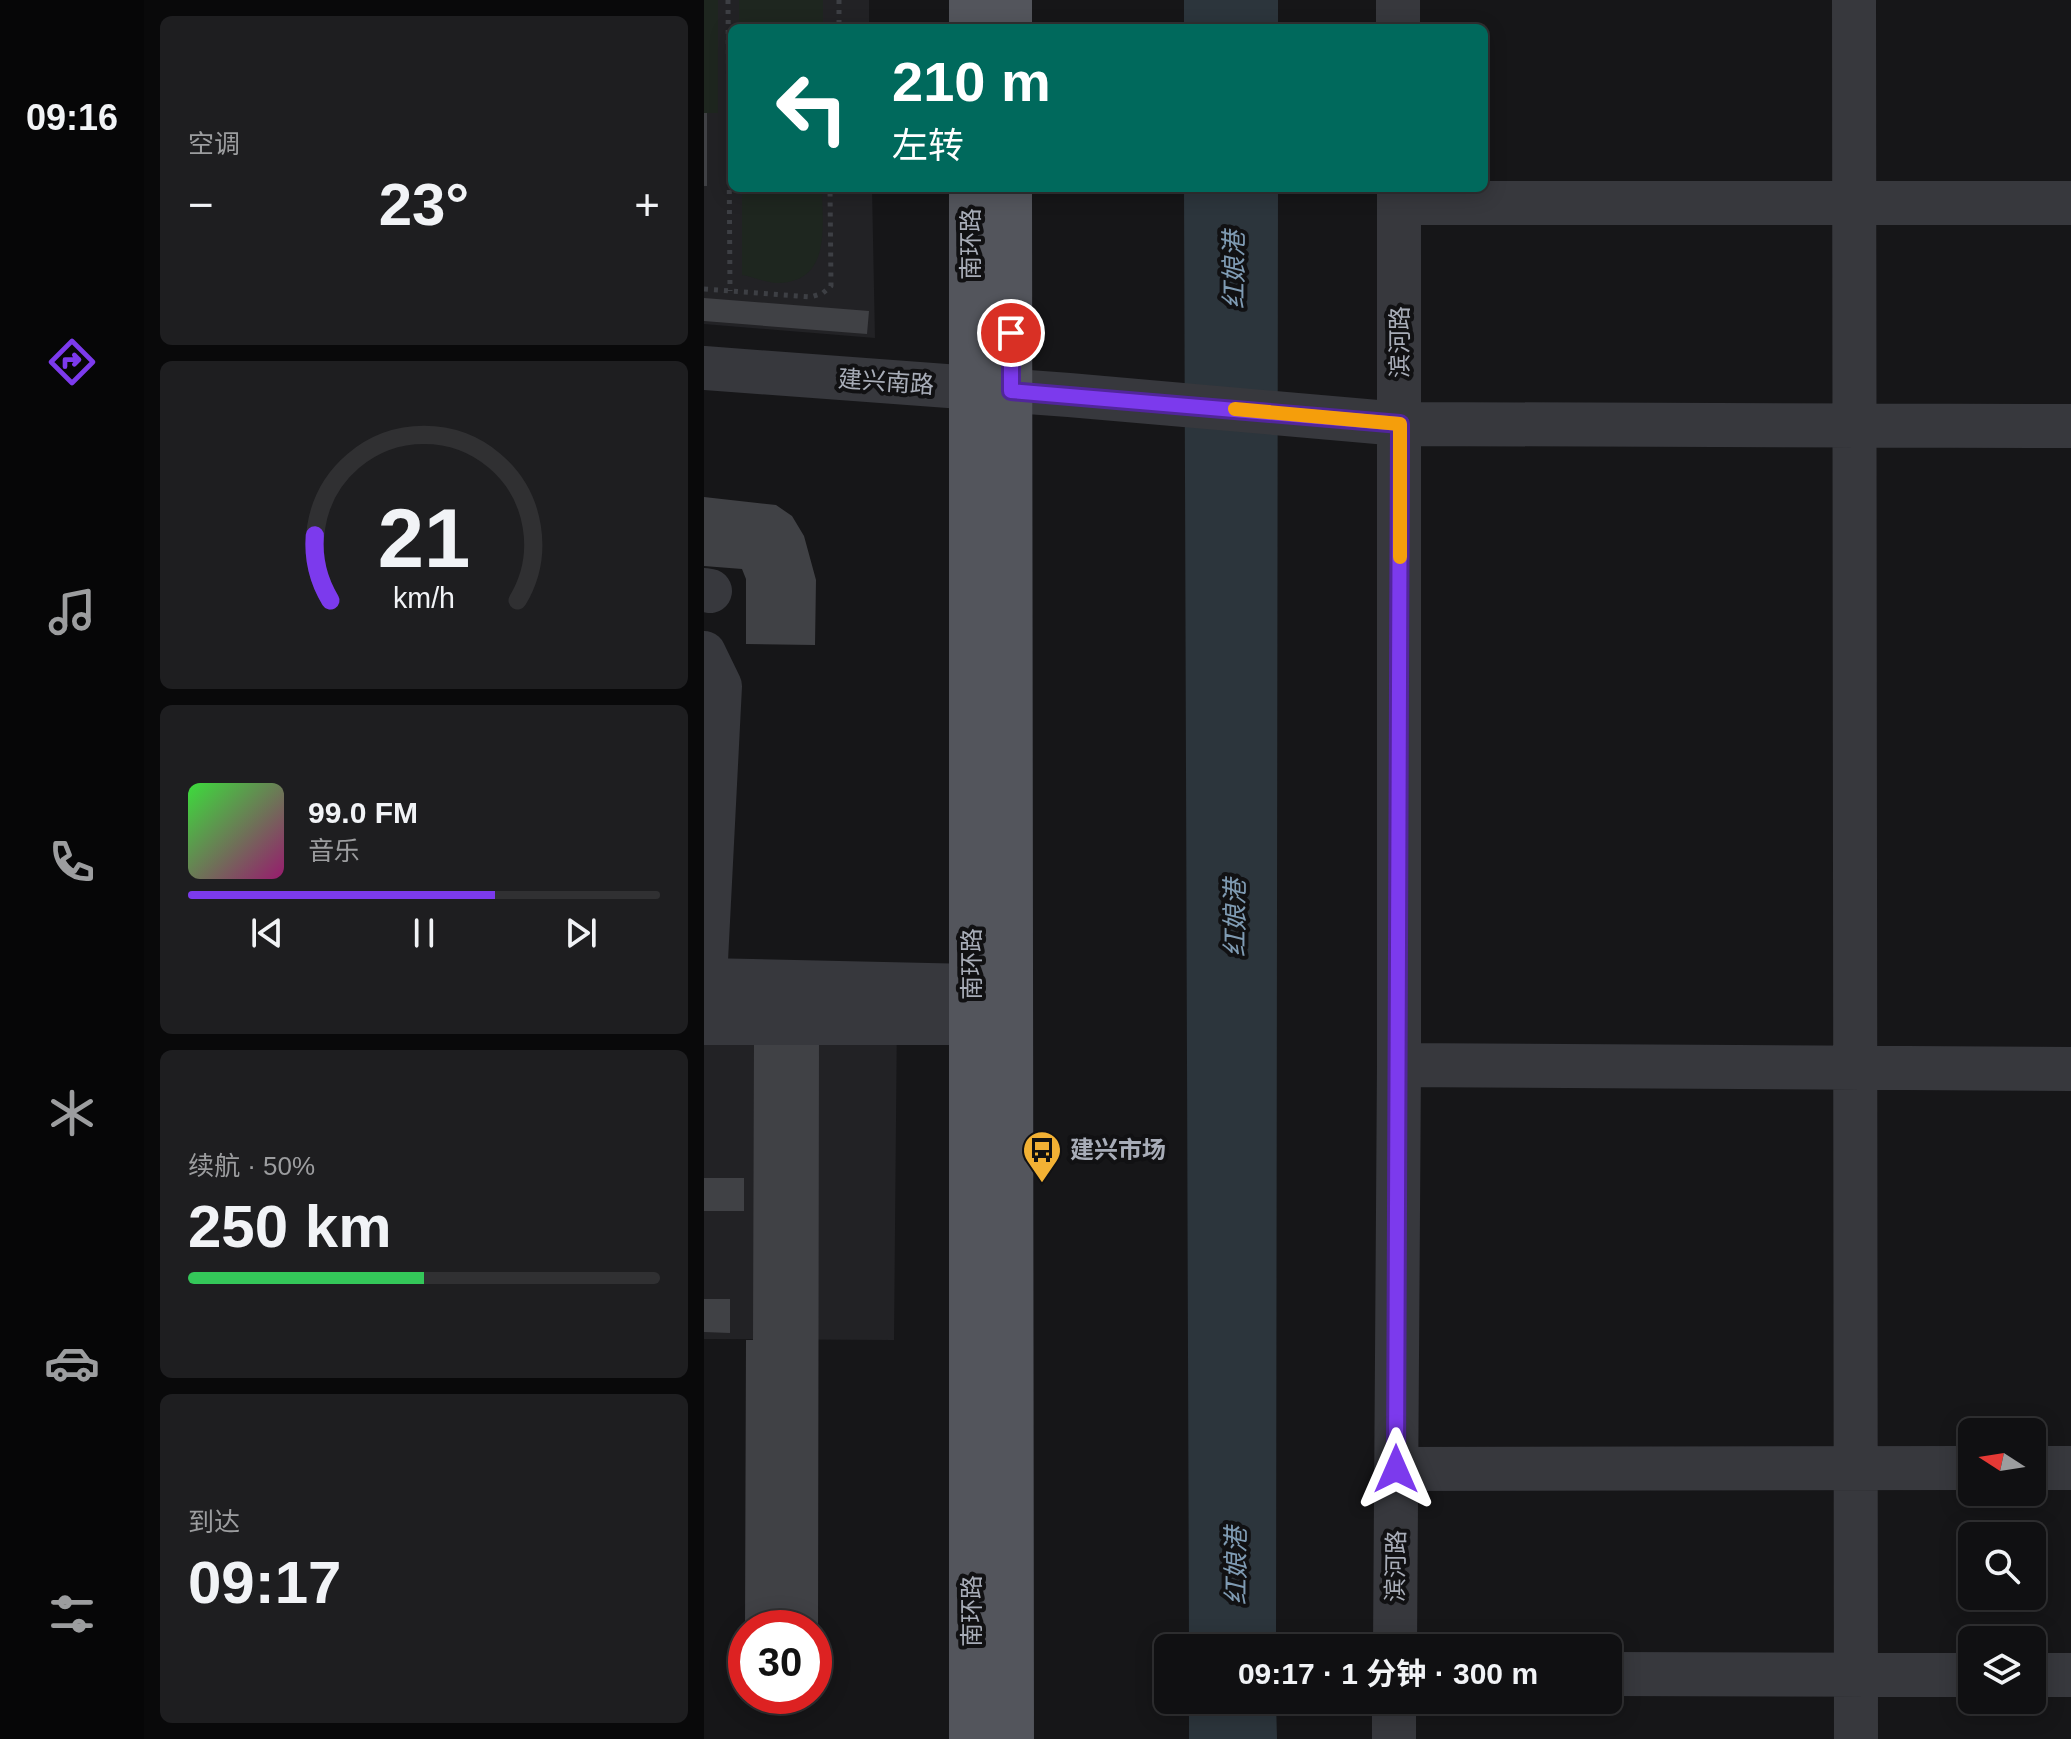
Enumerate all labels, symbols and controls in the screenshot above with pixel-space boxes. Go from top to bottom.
text: 210 m [892,50,1051,113]
icon: left [760,56,864,160]
text: 09:16 [26,97,118,138]
text: 左转 [892,125,964,166]
text: 空调 [188,129,240,159]
text: 23° [379,171,469,238]
text: − [188,180,214,229]
text: + [634,180,660,229]
street label: 南环路 [957,208,984,280]
water label: 红娘港 [1219,227,1249,309]
pin [977,299,1045,367]
street label: 滨河路 [1386,306,1413,378]
icon: arrive [989,311,1033,355]
icon: directions [44,334,100,390]
street label: 建兴南路 [837,365,935,398]
text: 21 [378,491,470,584]
text: km/h [393,582,455,614]
icon: music [44,584,100,640]
text: 99.0 FM [308,796,418,829]
icon: phone [44,834,100,890]
text: 音乐 [308,836,360,866]
water label: 红娘港 [1220,875,1250,957]
icon: previous [245,911,289,955]
icon: pause [402,911,446,955]
icon: next [559,911,603,955]
street label: 南环路 [958,928,985,1000]
icon: climate [44,1085,100,1141]
bus stop icon: 建兴市场 [1021,1129,1063,1184]
place label: 建兴市场 [1070,1136,1166,1163]
text: 续航 · 50% [188,1151,315,1181]
text: 250 km [188,1193,392,1260]
icon: car [44,1335,100,1391]
north arrow [1958,1418,2046,1506]
map controls [1958,1418,2046,1714]
position arrow [1354,1427,1438,1511]
text: 到达 [188,1507,240,1537]
button: search [1958,1522,2046,1610]
water label: 红娘港 [1221,1523,1251,1605]
street label: 滨河路 [1381,1530,1410,1602]
text: 09:17 [188,1549,341,1616]
street label: 南环路 [958,1575,985,1647]
icon: filters [44,1586,100,1642]
speed limit sign: 30 [728,1610,832,1714]
button: layers [1958,1626,2046,1714]
text: 09:17 · 1 分钟 · 300 m [1238,1657,1538,1690]

